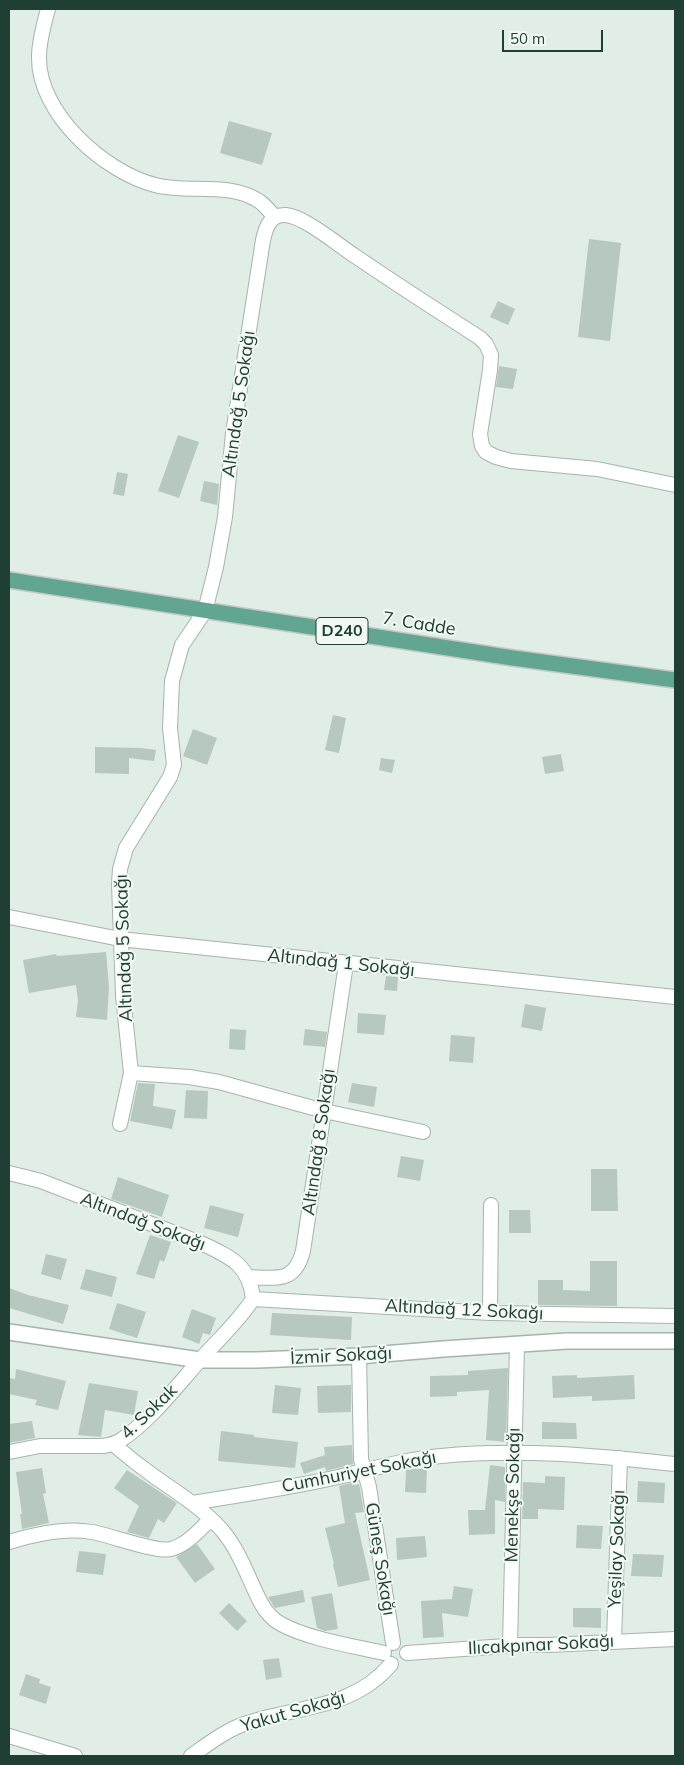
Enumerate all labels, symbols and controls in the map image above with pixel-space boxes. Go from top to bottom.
scale bar [504,20,605,52]
text: 50 m [510,29,545,48]
street label: Altındağ 5 Sokağı [218,329,260,479]
street label: 7. Cadde [381,608,457,640]
road number: D240 [316,618,368,644]
street label: Altındağ 5 Sokağı [111,874,137,1022]
street label: Altındağ 1 Sokağı [266,945,416,981]
street label: Altındağ 8 Sokağı [298,1067,340,1217]
street label: Altındağ Sokağı [77,1188,209,1256]
street label: Altındağ 12 Sokağı [384,1295,544,1325]
street label: İzmir Sokağı [290,1343,392,1369]
street label: 4. Sokak [116,1380,182,1444]
street label: Menekşe Sokağı [501,1427,525,1563]
street label: Cumhuriyet Sokağı [280,1446,438,1498]
street label: Yeşilay Sokağı [604,1489,630,1609]
street label: Güneş Sokağı [360,1501,400,1617]
street label: Ilıcakpınar Sokağı [467,1630,615,1660]
street label: Yakut Sokağı [238,1687,348,1737]

